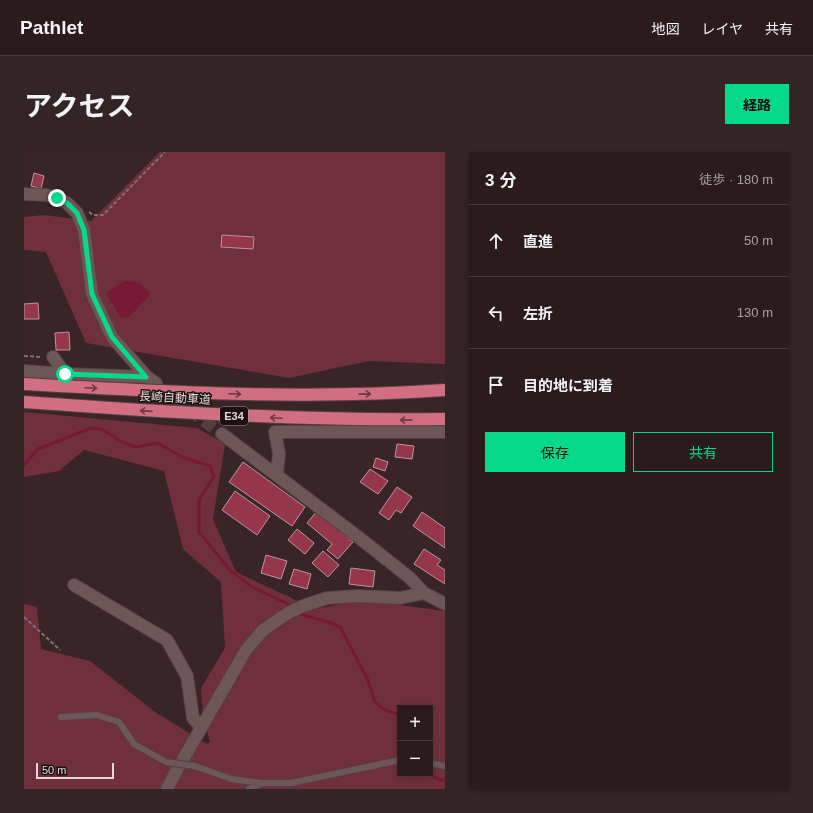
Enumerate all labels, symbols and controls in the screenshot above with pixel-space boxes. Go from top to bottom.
text: Pathlet [20,17,83,38]
text: 地図 [651,21,679,37]
text: レイヤ [701,21,743,37]
text: 共有 [765,21,793,37]
button: 経路 [725,84,789,124]
text: アクセス [24,91,135,122]
text: 3 分 [485,171,516,190]
text: 徒歩 · 180 m [699,172,773,187]
route end [48,189,66,207]
icon: ahead [485,230,507,252]
text: 直進 [523,233,553,250]
text: 50 m [744,233,773,248]
icon: left [485,302,507,324]
text: 左折 [523,305,553,322]
text: 130 m [737,305,773,320]
route start [56,365,74,383]
icon: arrive [485,374,507,396]
text: 目的地に到着 [523,377,613,394]
one-way arrow [84,384,97,392]
street label: 長崎自動車道 [139,389,211,407]
one-way arrow [228,390,241,398]
one-way arrow [358,390,371,398]
one-way arrow [140,407,153,414]
road number: E34 [220,407,248,425]
one-way arrow [270,414,283,421]
one-way arrow [400,416,413,424]
button: 保存 [485,432,625,472]
button: 共有 [633,432,773,472]
map controls [397,705,433,777]
button: + [397,705,433,741]
button: − [397,741,433,777]
scale bar [36,761,114,780]
text: 50 m [42,764,66,776]

